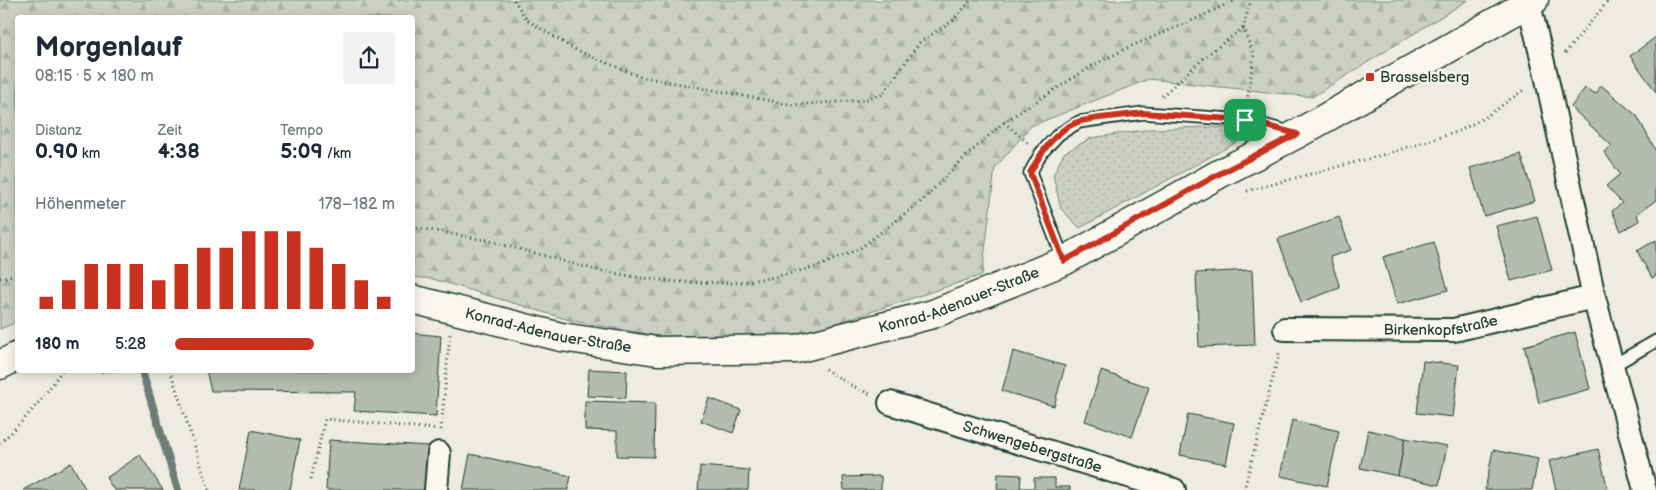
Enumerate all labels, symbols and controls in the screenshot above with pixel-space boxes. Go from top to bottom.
text: Morgenlauf [35,31,182,64]
button: share [343,32,395,84]
text: 08:15 · 5 × 180 m [35,67,154,86]
place label: Brasselsberg [1380,68,1470,87]
marker: Brasselsberg [1364,71,1376,83]
pin [1224,99,1266,141]
icon: arrive [1231,106,1259,134]
text: Distanz [35,122,82,139]
text: Zeit [158,122,182,139]
text: Tempo [280,122,323,139]
text: 0.90 [35,139,78,164]
text: 4:38 [158,139,200,164]
text: 5:09 [280,139,323,164]
text: km [78,145,100,162]
text: /km [323,145,351,162]
text: Höhenmeter [35,195,125,214]
text: 178–182 m [319,195,395,214]
street label: Konrad-Adenauer-Straße [876,263,1042,337]
street label: Konrad-Adenauer-Straße [463,303,633,357]
street label: Birkenkopfstraße [1383,311,1500,340]
text: 180 m [35,335,79,354]
text: 5:28 [115,335,146,354]
street label: Schwengebergstraße [961,416,1104,477]

